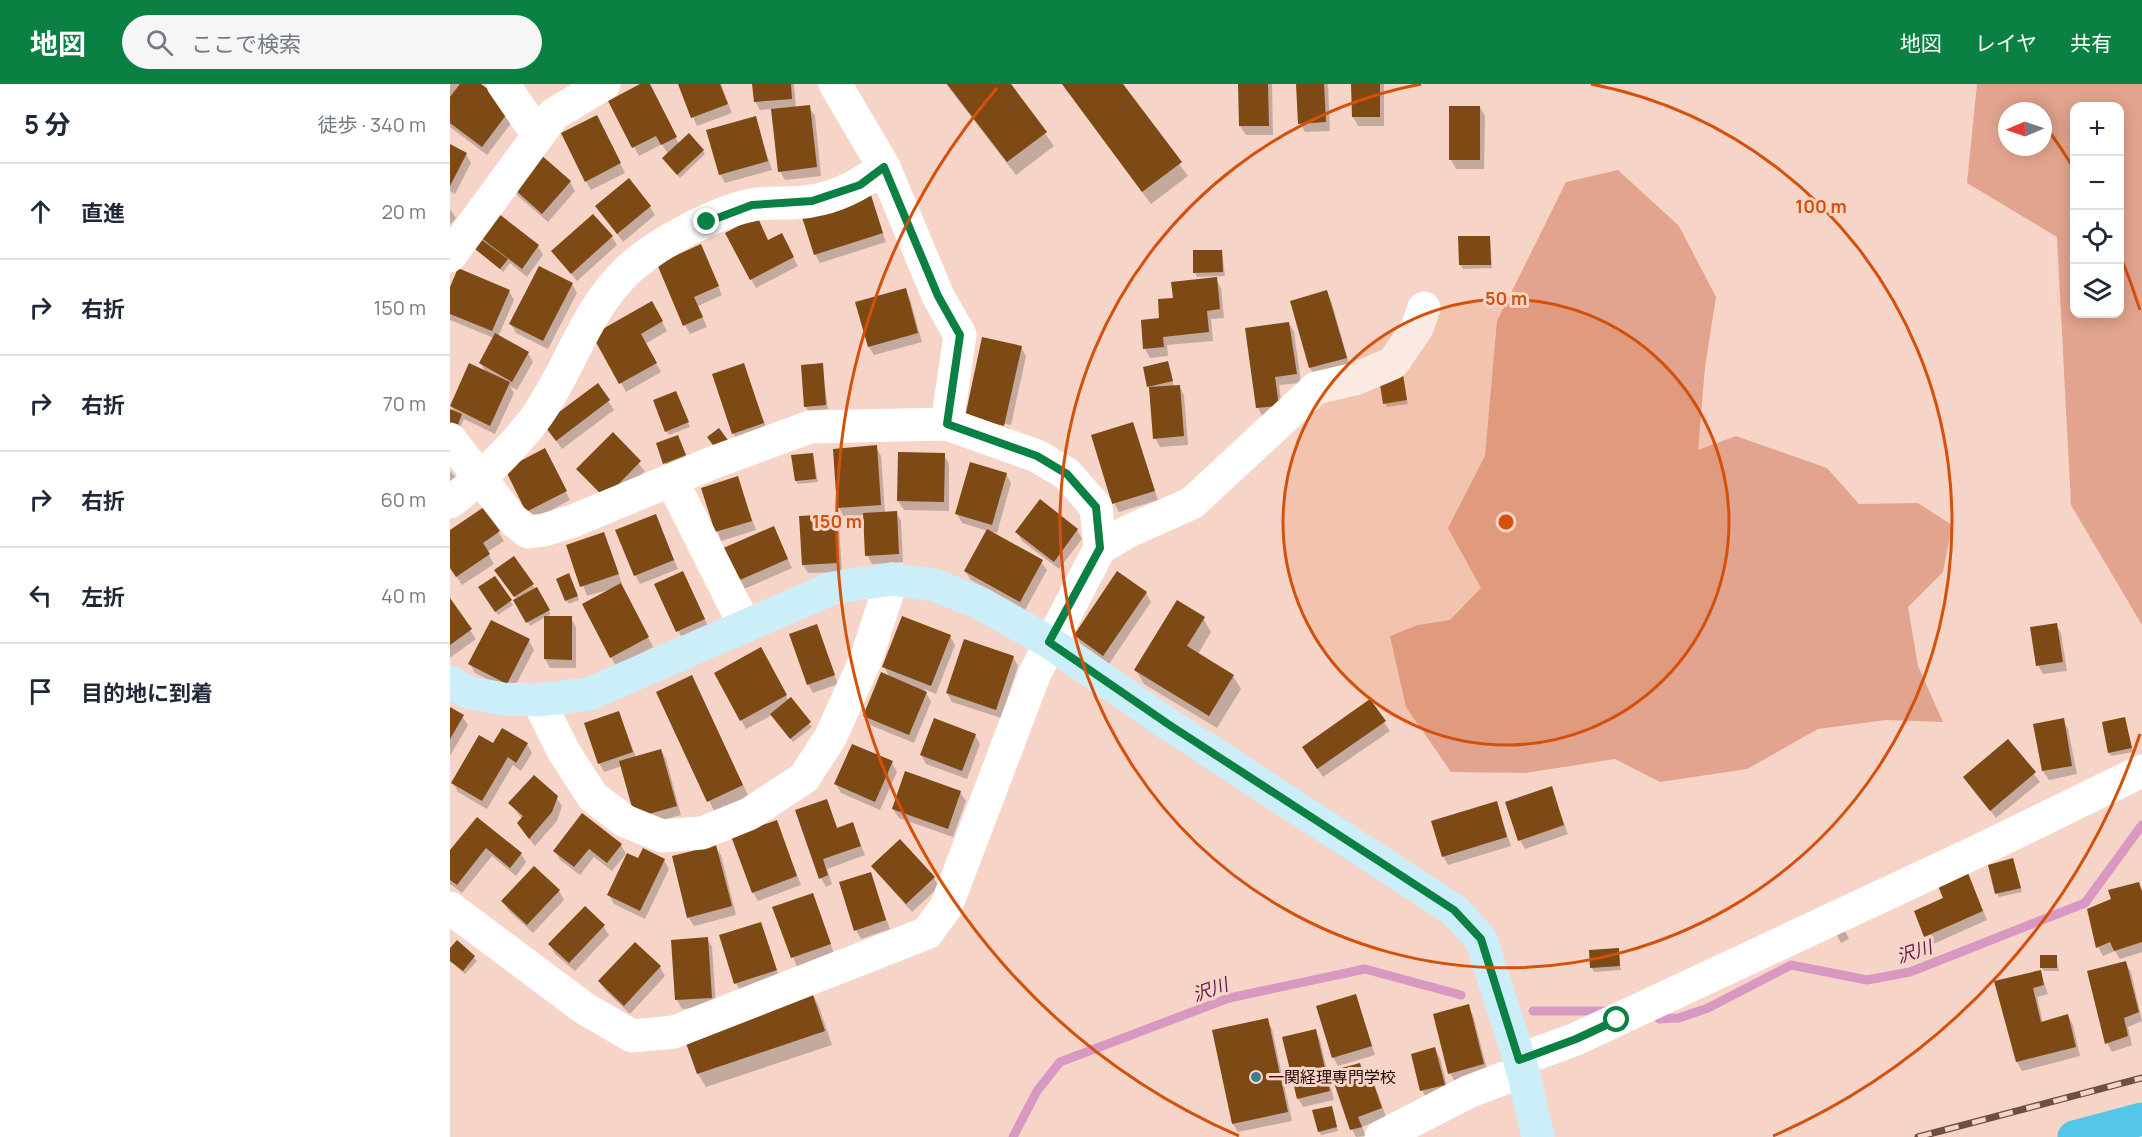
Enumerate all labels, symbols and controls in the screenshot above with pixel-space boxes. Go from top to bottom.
search box [122,15,542,69]
text: 地図 [30,24,86,62]
icon: search [143,26,176,59]
text: ここで検索 [191,29,301,59]
text: 地図 [1900,29,1942,57]
text: レイヤ [1975,29,2037,57]
text: 共有 [2070,29,2112,57]
north arrow [1998,102,2052,156]
map controls [2070,102,2124,318]
button: + [2070,102,2124,156]
text: 5 分 [24,106,70,142]
text: 徒歩 · 340 m [317,111,426,138]
button: − [2070,156,2124,210]
text: 100 m [1795,194,1847,218]
icon: ahead [24,195,57,228]
text: 直進 [81,198,125,228]
text: 20 m [381,198,426,225]
route end [693,208,719,234]
button: locate [2070,210,2124,264]
button: layers [2070,264,2124,318]
text: 50 m [1485,286,1527,310]
icon: right [24,291,57,324]
text: 右折 [81,294,125,324]
text: 150 m [373,294,426,321]
icon: right [24,387,57,420]
text: 右折 [81,390,125,420]
text: 70 m [383,390,426,417]
icon: right [24,483,57,516]
text: 右折 [81,486,125,516]
text: 60 m [380,486,426,513]
text: 150 m [812,509,862,533]
centre of rings [1496,512,1516,532]
icon: left [24,579,57,612]
text: 左折 [81,582,125,612]
text: 40 m [381,582,426,609]
icon: arrive [24,675,57,708]
text: 目的地に到着 [81,678,213,708]
water label: 沢川 [1893,933,1937,968]
water label: 沢川 [1189,971,1233,1006]
route start [1603,1006,1629,1032]
place label: 一関経理専門学校 [1268,1066,1396,1088]
marker: 一関経理専門学校 [1249,1070,1263,1084]

